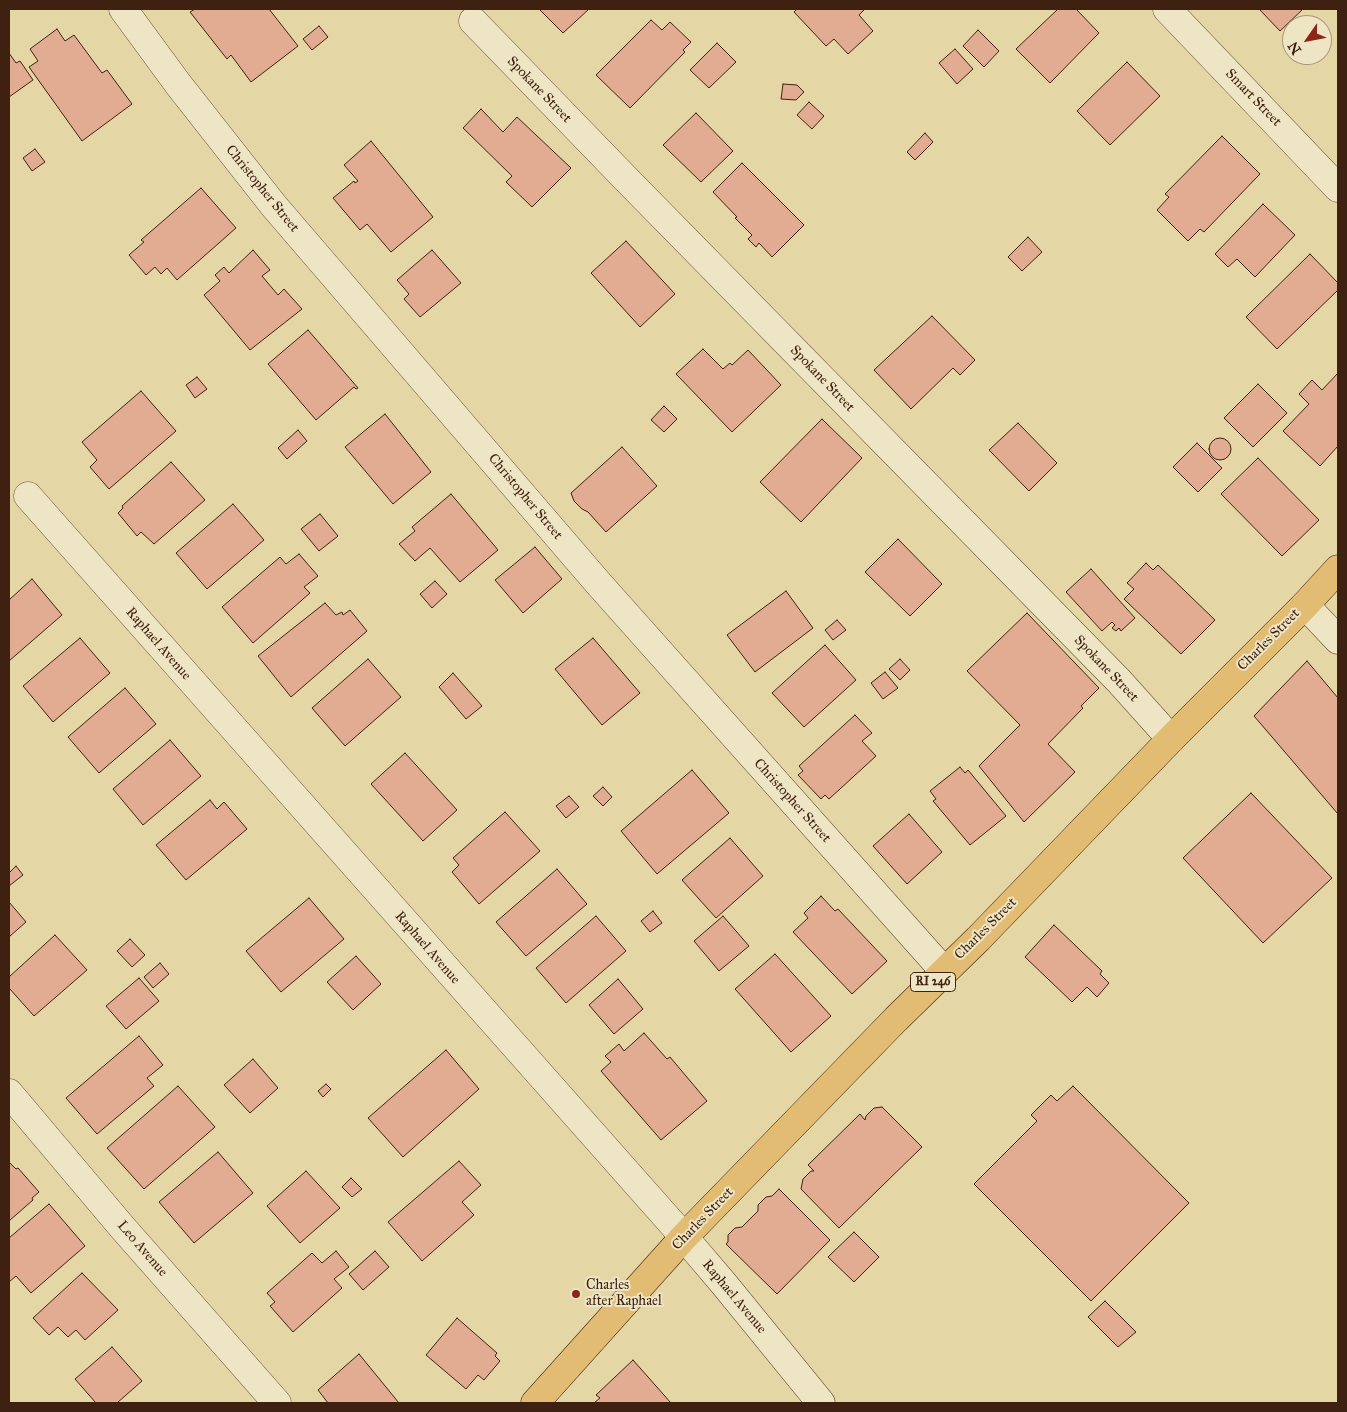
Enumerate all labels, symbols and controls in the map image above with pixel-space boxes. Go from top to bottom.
north arrow [1282,15,1332,65]
text: N [1284,38,1305,58]
street label: Spokane Street [503,53,575,127]
street label: Smart Street [1221,66,1285,130]
street label: Christopher Street [222,142,302,236]
street label: Spokane Street [786,342,858,416]
street label: Christopher Street [484,451,566,543]
street label: Raphael Avenue [122,604,194,684]
street label: Charles Street [1234,605,1304,675]
street label: Spokane Street [1070,632,1142,706]
street label: Christopher Street [750,756,834,846]
street label: Charles Street [951,894,1021,964]
street label: Raphael Avenue [391,908,463,988]
road number: RI 246 [910,972,956,992]
street label: Charles Street [669,1184,737,1254]
street label: Leo Avenue [113,1218,171,1280]
street label: Raphael Avenue [698,1257,770,1337]
place label: Charles after Raphael [586,1278,662,1310]
marker: Charles after Raphael [570,1288,582,1300]

